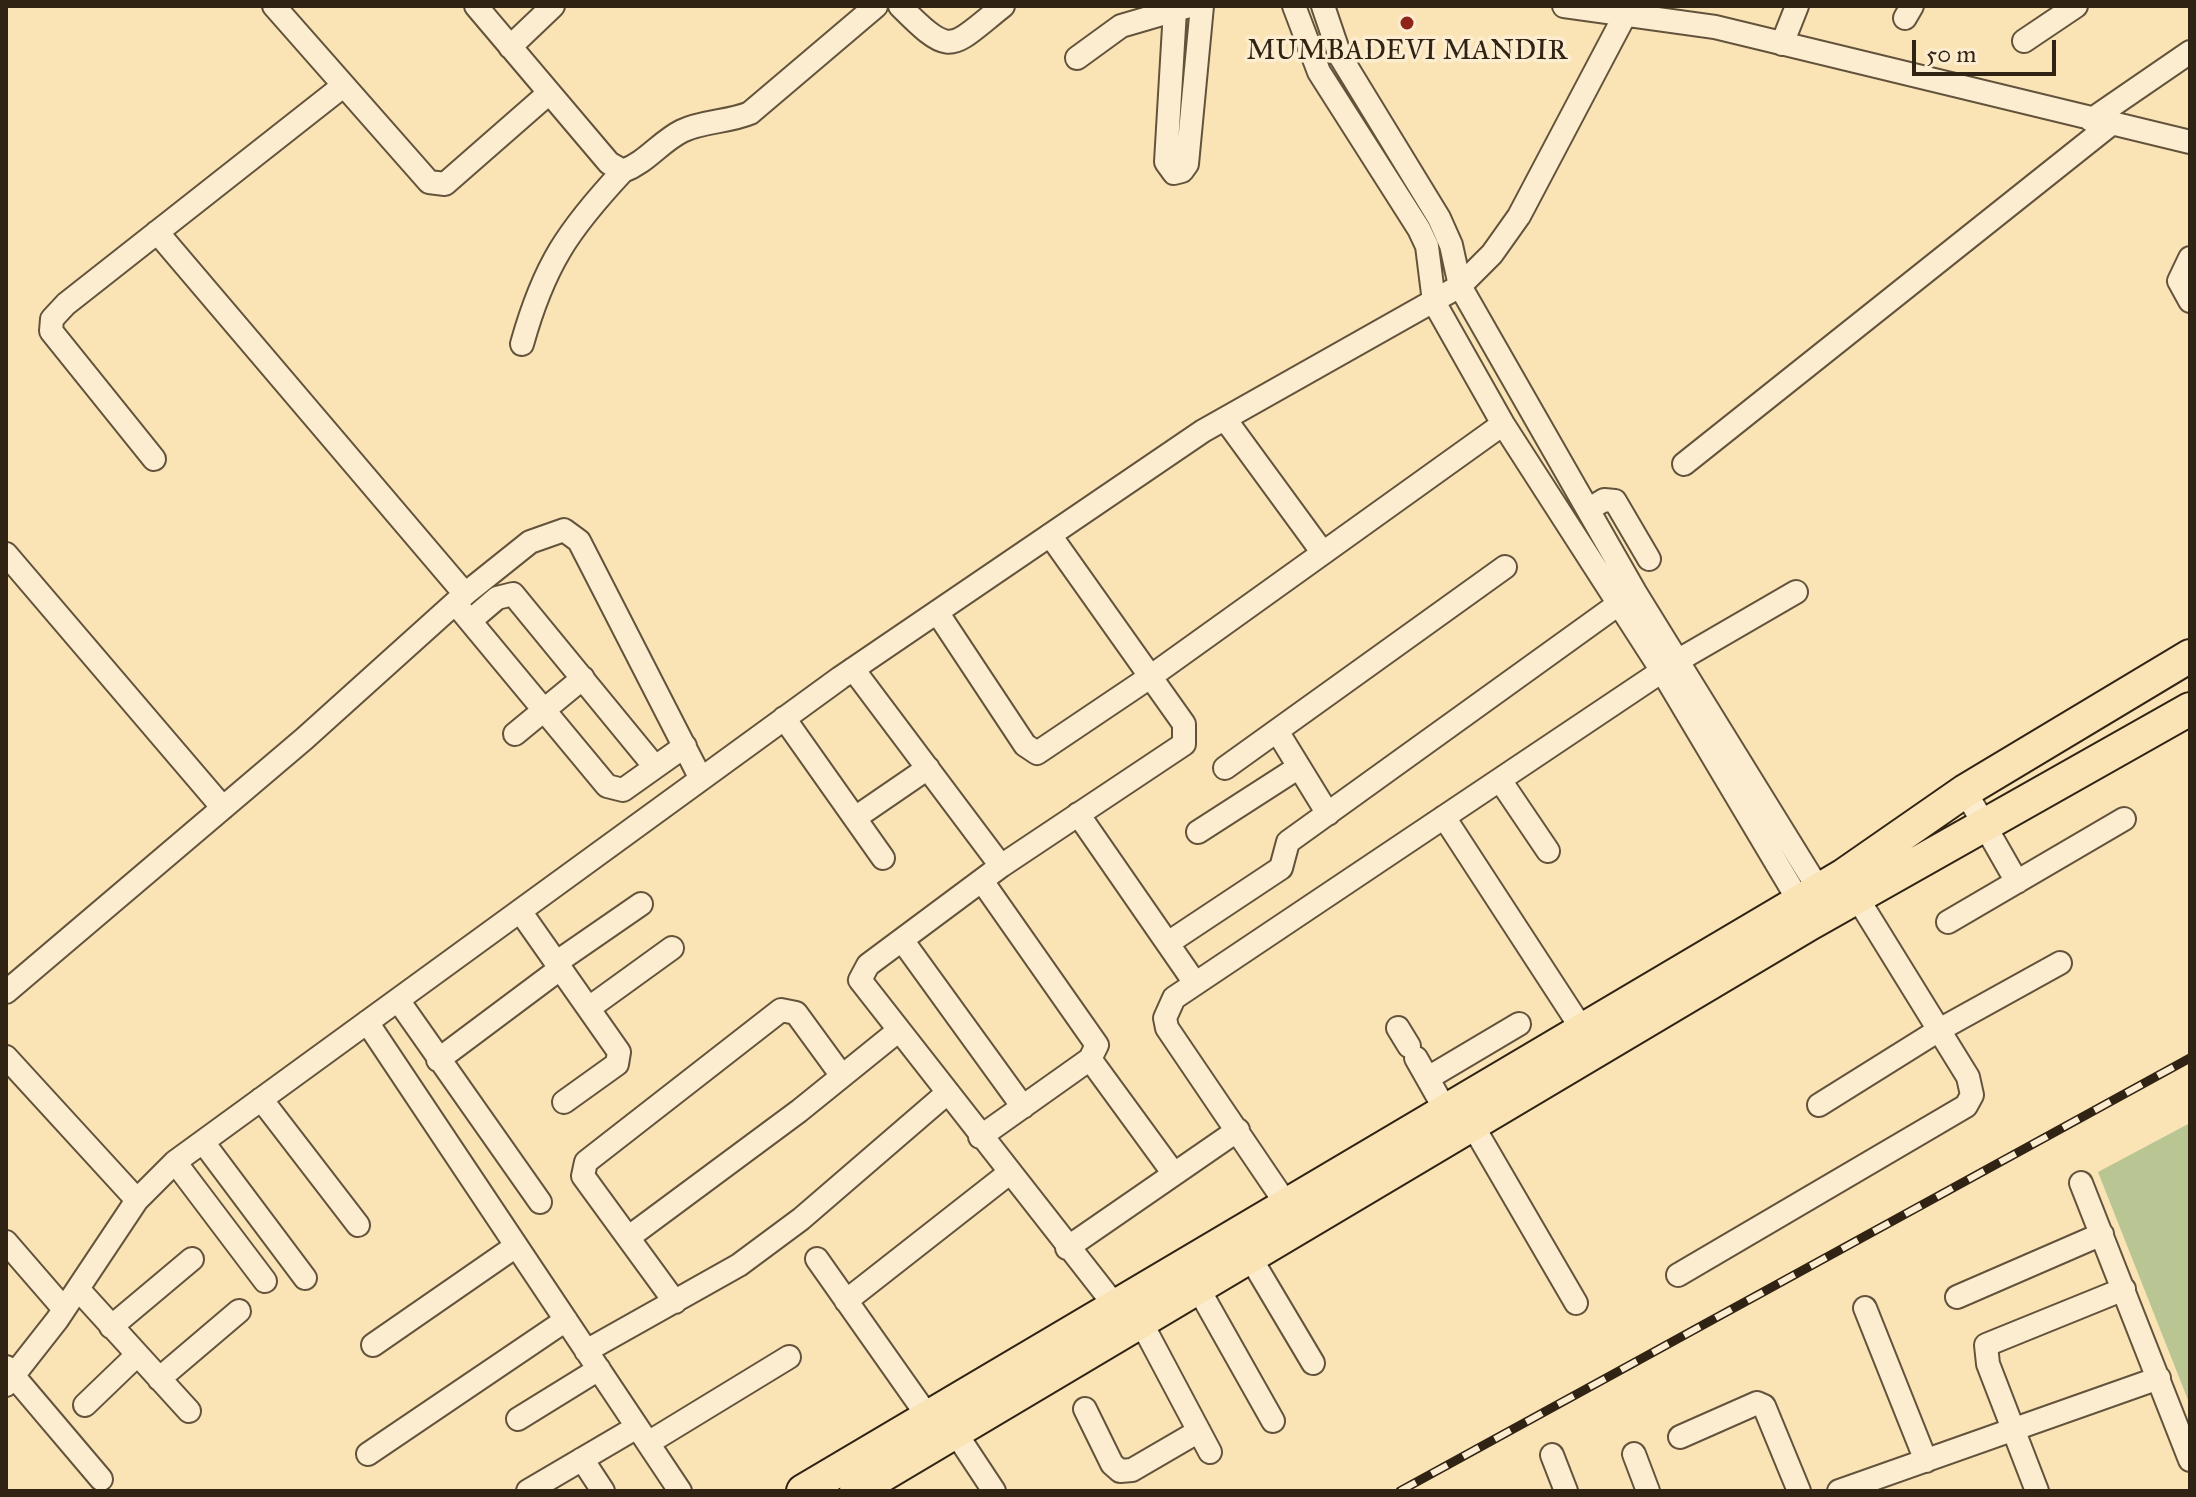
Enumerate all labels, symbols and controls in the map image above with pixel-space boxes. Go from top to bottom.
marker: MUMBADEVI MANDIR [1398,14,1416,32]
scale bar [1916,24,2060,74]
place label: MUMBADEVI MANDIR [1246,35,1568,69]
text: 50 m [1926,39,1976,69]

